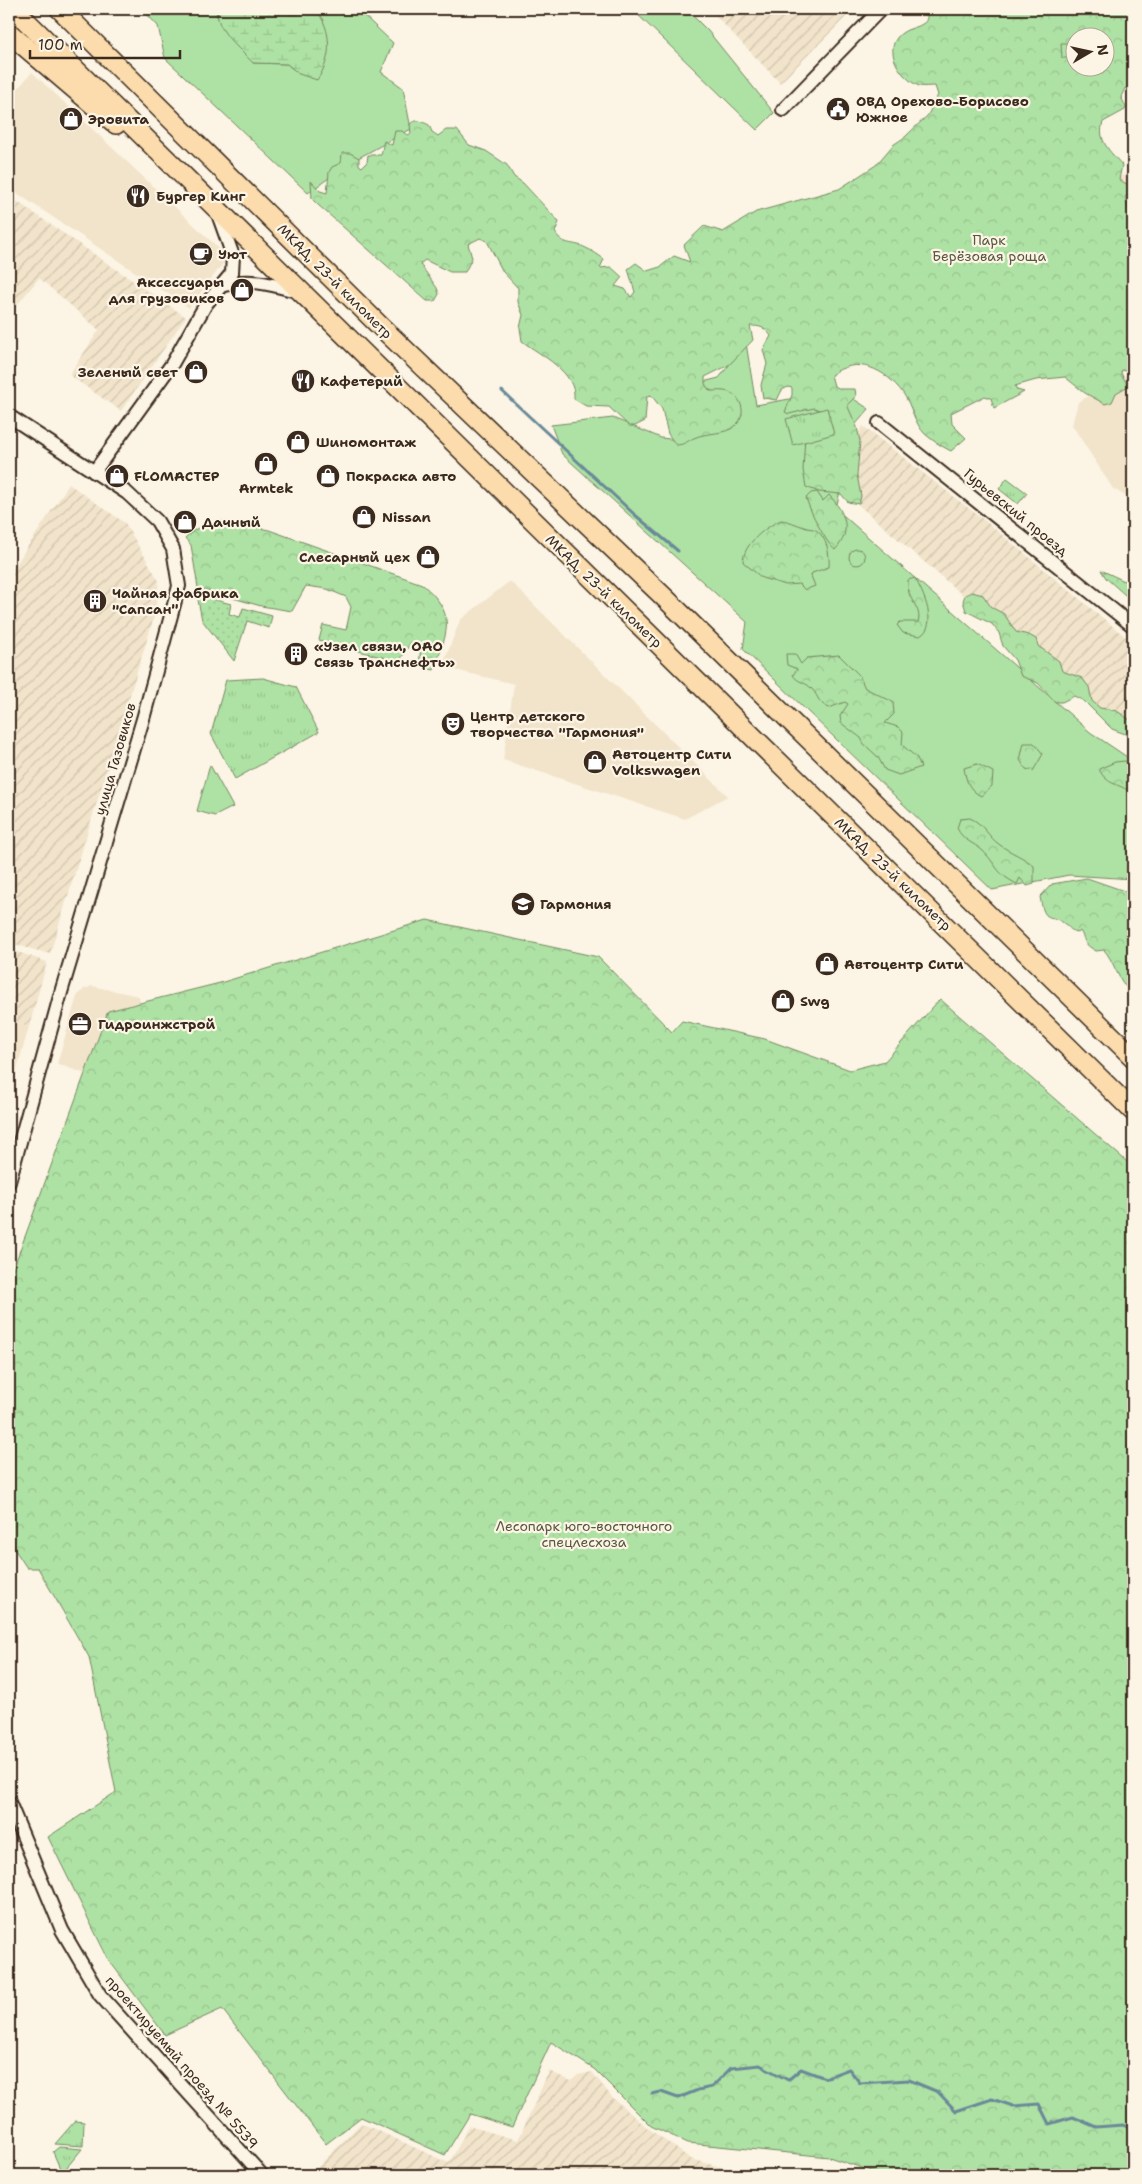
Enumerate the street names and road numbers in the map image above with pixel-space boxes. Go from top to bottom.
street label: МКАД, 23-й километр [274,220,397,343]
street label: Гурьевский проезд [960,464,1072,560]
street label: МКАД, 23-й километр [542,530,666,652]
street label: улица Газовиков [90,701,140,817]
street label: МКАД, 23-й километр [831,813,955,935]
street label: проектируемый проезд № 5539 [102,1972,262,2152]

